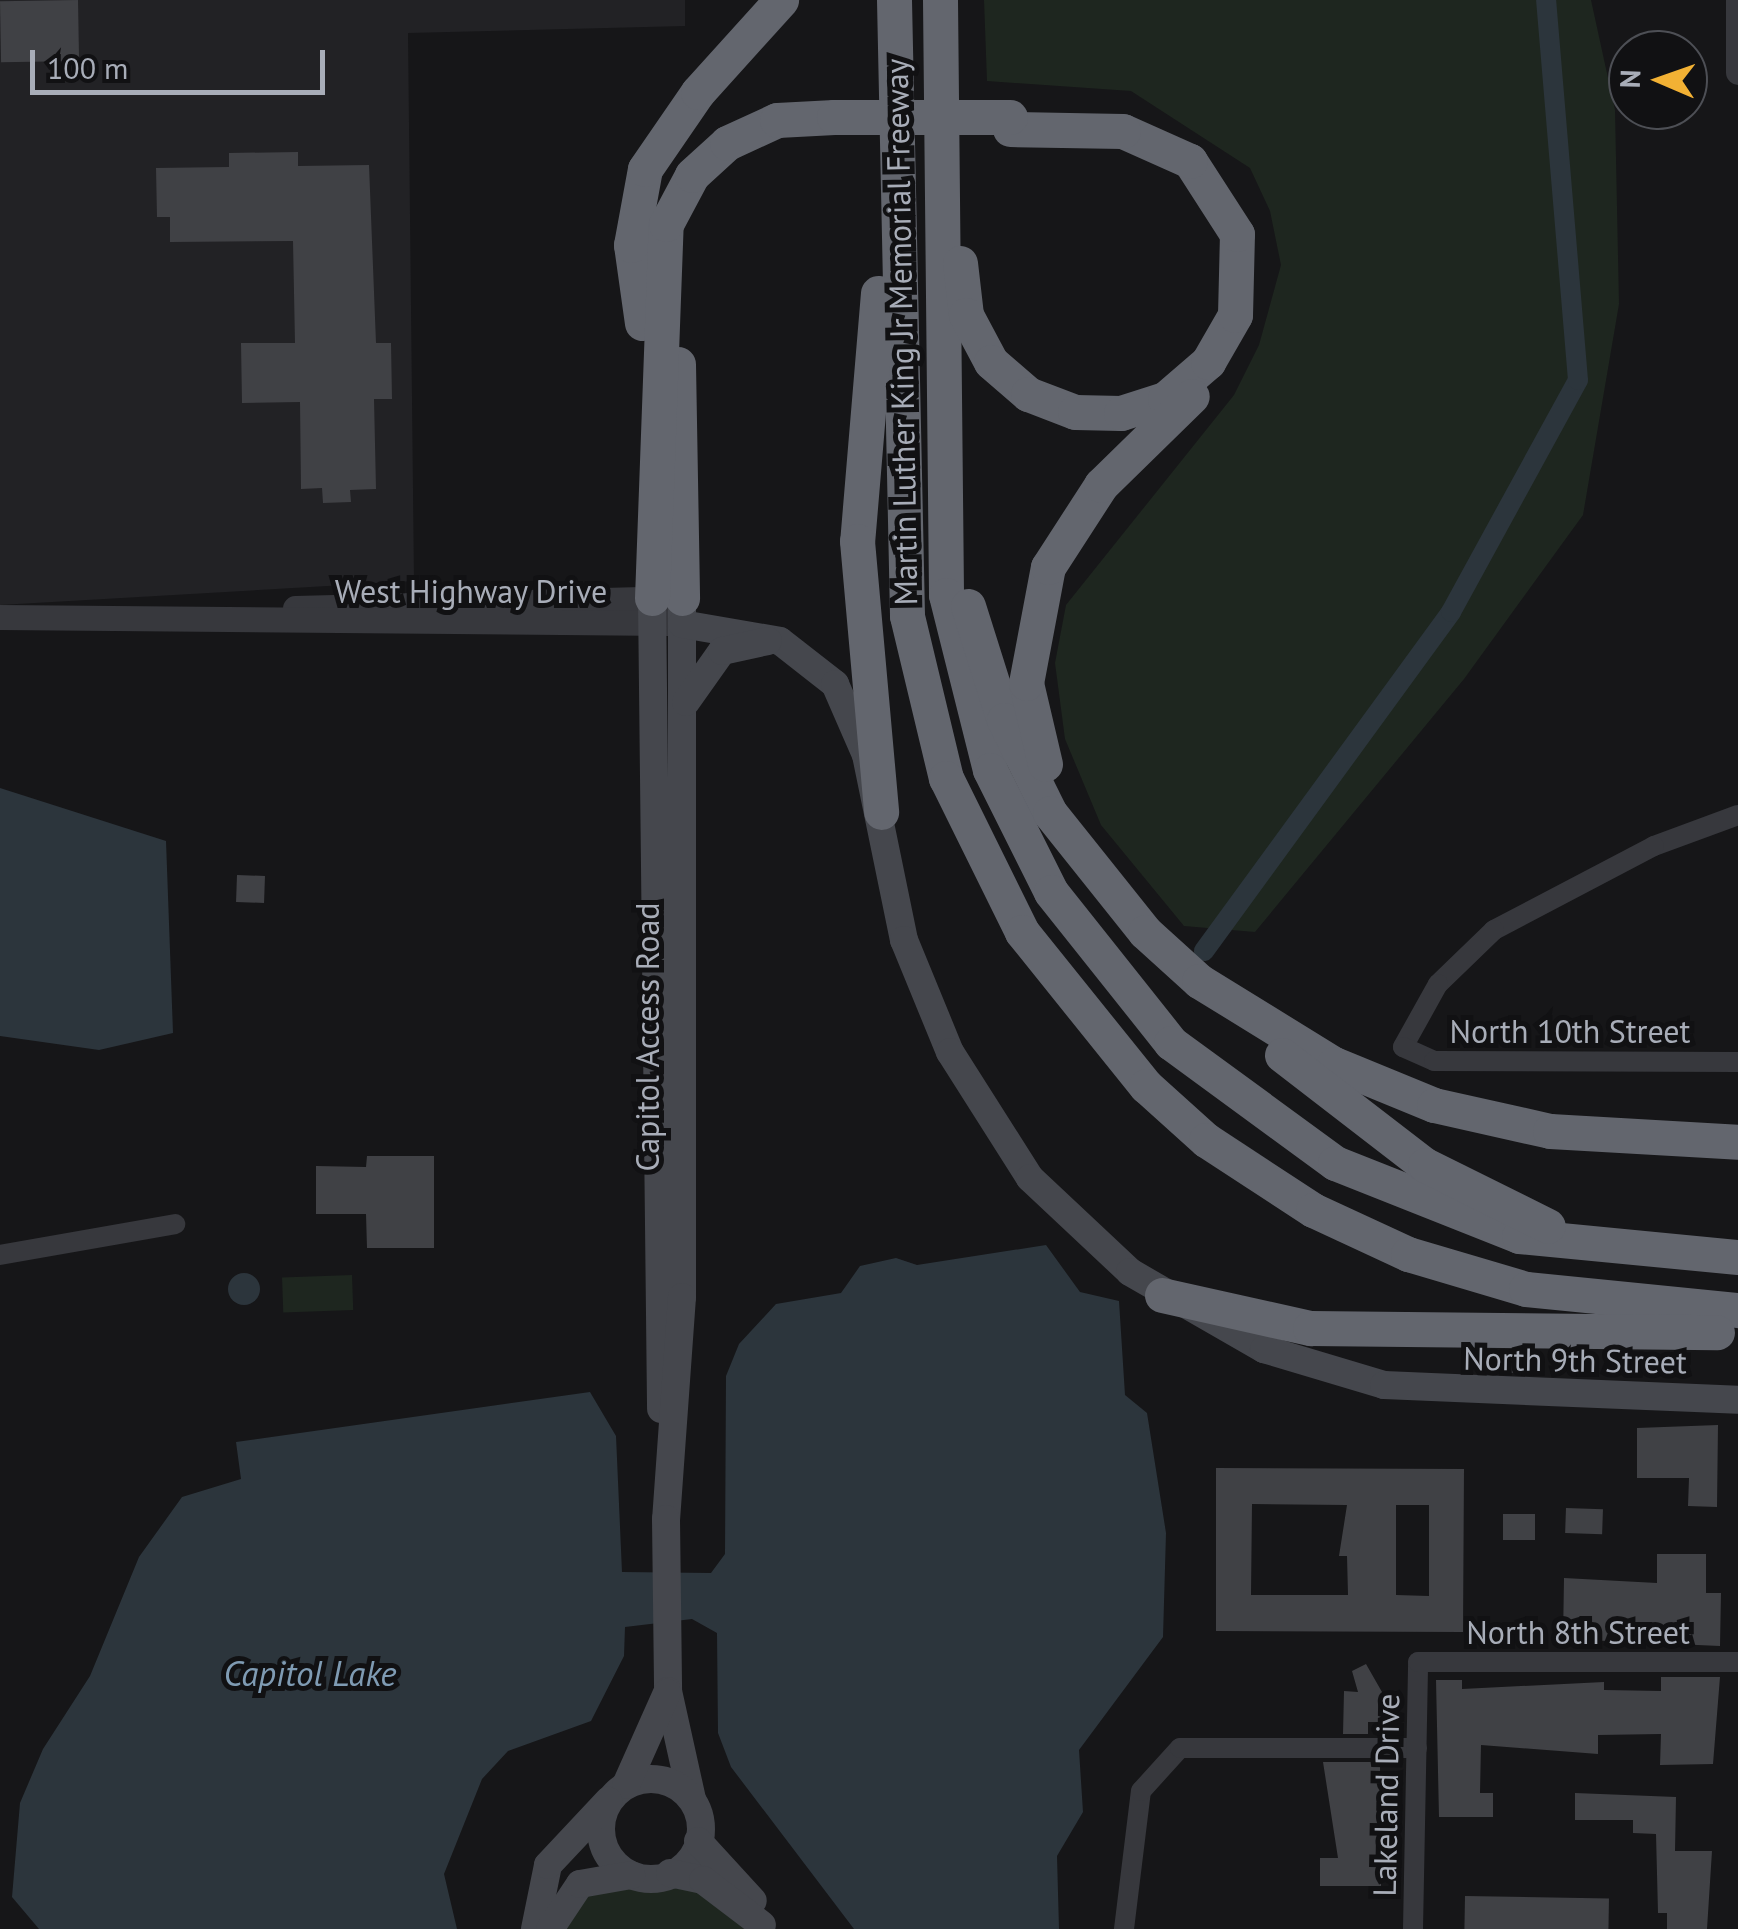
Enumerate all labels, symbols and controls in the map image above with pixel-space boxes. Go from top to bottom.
scale bar [35,30,330,92]
north arrow [1608,30,1708,130]
text: 100 m [47,48,128,87]
street label: Martin Luther King Jr Memorial Freeway [877,58,925,606]
text: N [1611,69,1648,89]
street label: West Highway Drive [334,572,608,610]
street label: Capitol Access Road [628,902,666,1172]
street label: North 10th Street [1450,1012,1690,1050]
street label: North 9th Street [1463,1339,1687,1381]
street label: North 8th Street [1466,1613,1690,1651]
water label: Capitol Lake [224,1652,396,1694]
street label: Lakeland Drive [1365,1693,1407,1897]

